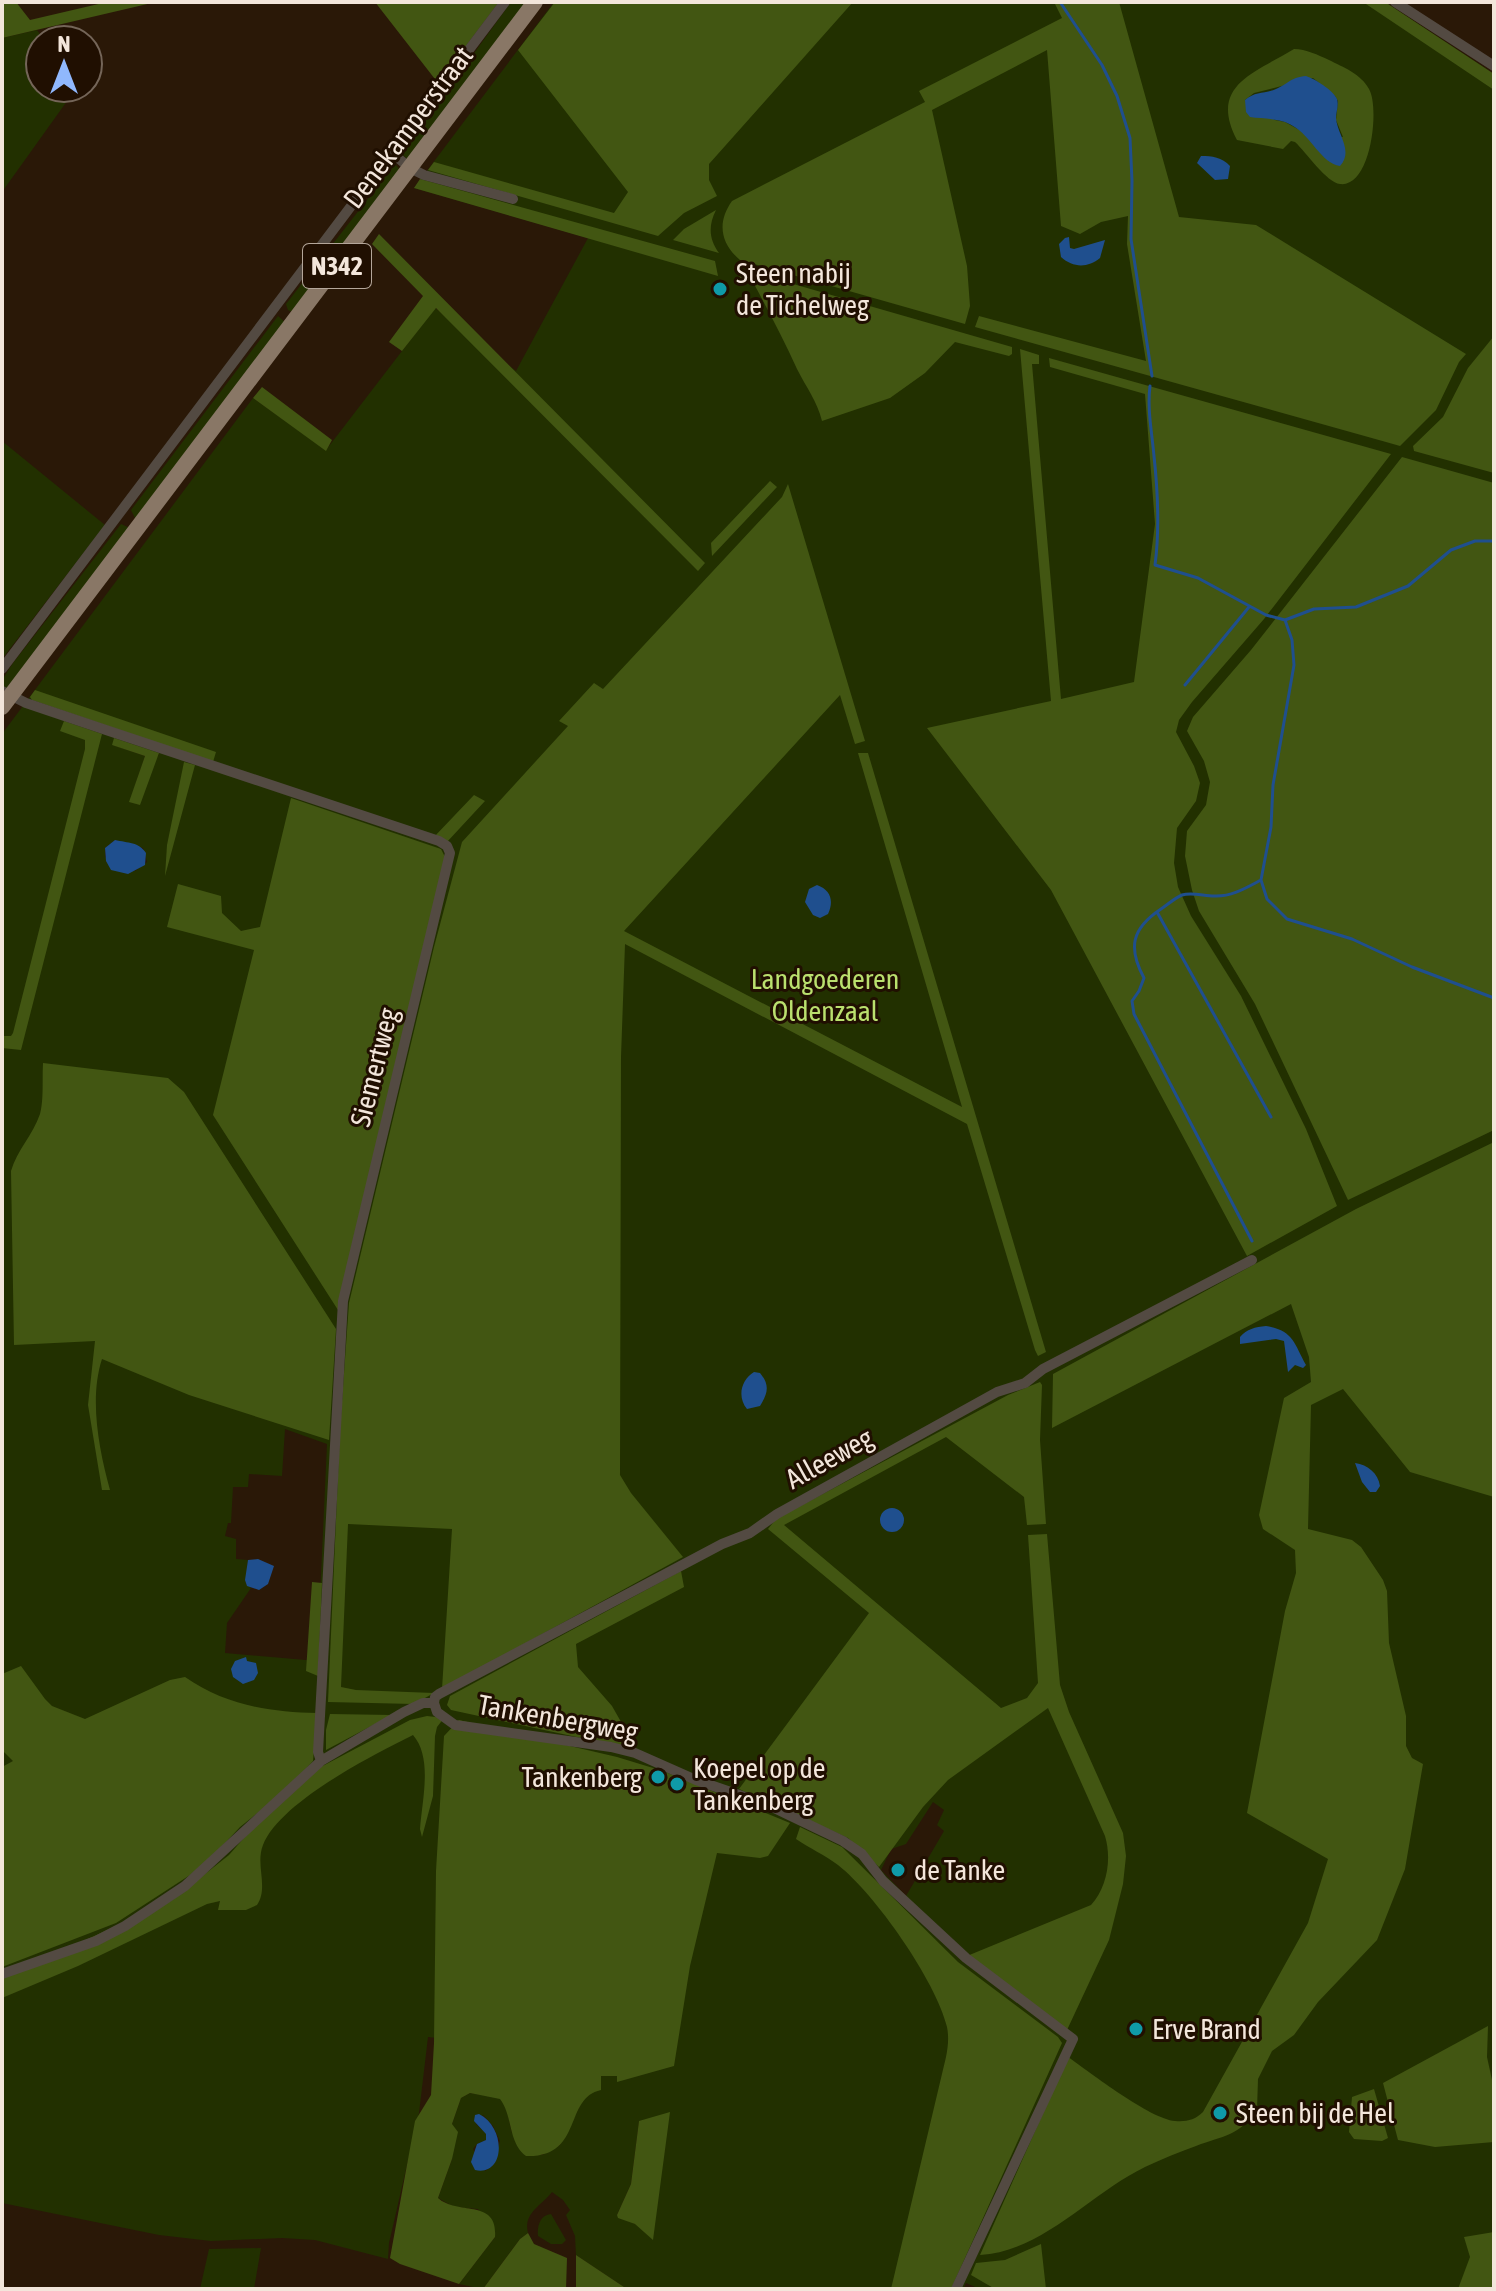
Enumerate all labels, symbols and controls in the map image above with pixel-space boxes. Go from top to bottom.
north arrow [24,24,104,104]
text: N [58,31,70,57]
street label: Denekamperstraat [337,40,479,214]
road number: N342 [303,244,371,288]
place label: Steen nabij de Tichelweg [736,257,869,321]
marker: Steen nabij de Tichelweg [711,280,729,298]
park label: Landgoederen Oldenzaal [751,963,899,1027]
street label: Siemertweg [344,1004,404,1130]
street label: Alleeweg [780,1421,878,1495]
street label: Tankenbergweg [476,1688,640,1748]
place label: Koepel op de Tankenberg [693,1752,826,1816]
place label: Tankenberg [522,1761,642,1793]
marker: Tankenberg [649,1768,667,1786]
marker: Koepel op de Tankenberg [668,1775,686,1793]
place label: de Tanke [914,1854,1005,1886]
marker: de Tanke [889,1861,907,1879]
place label: Erve Brand [1152,2013,1261,2045]
marker: Erve Brand [1127,2020,1145,2038]
place label: Steen bij de Hel [1236,2097,1395,2129]
marker: Steen bij de Hel [1211,2104,1229,2122]

